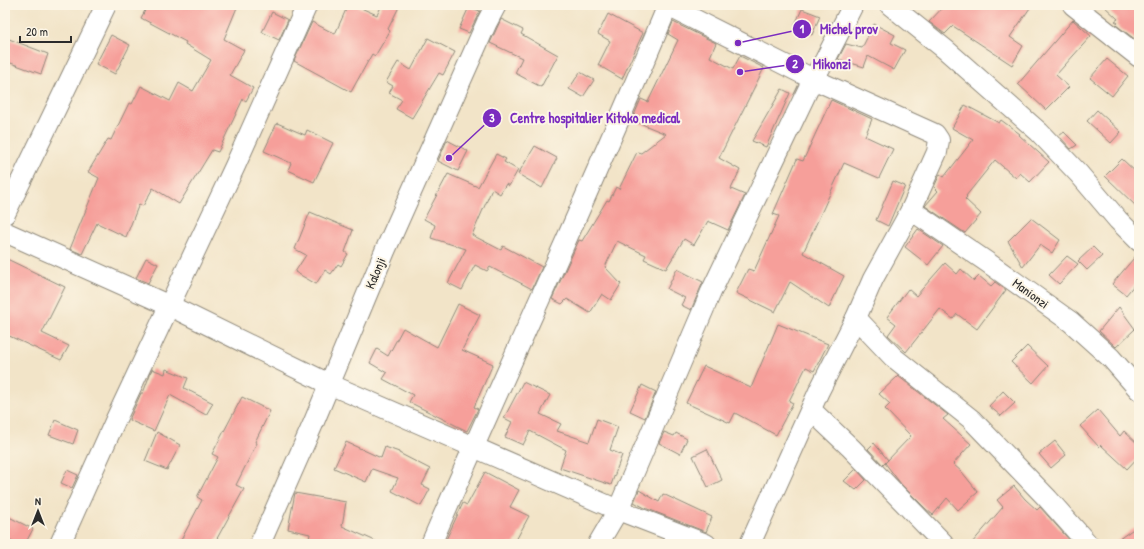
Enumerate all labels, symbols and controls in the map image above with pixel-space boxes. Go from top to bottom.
callout: Michel prov [792,16,886,42]
scale bar [20,18,71,44]
text: Michel prov [820,19,878,40]
text: 1 [800,20,805,37]
text: 20 m [26,23,48,40]
callout: Mikonzi [785,51,859,77]
text: Mikonzi [813,54,851,73]
text: 2 [792,55,798,72]
callout: Centre hospitalier Kitoko medical [482,105,688,131]
text: Centre hospitalier Kitoko medical [510,108,680,129]
text: 3 [489,109,495,126]
street label: Kalonji [360,255,390,291]
street label: Manionzi [1009,274,1053,312]
north arrow [18,491,58,531]
text: N [35,494,41,508]

